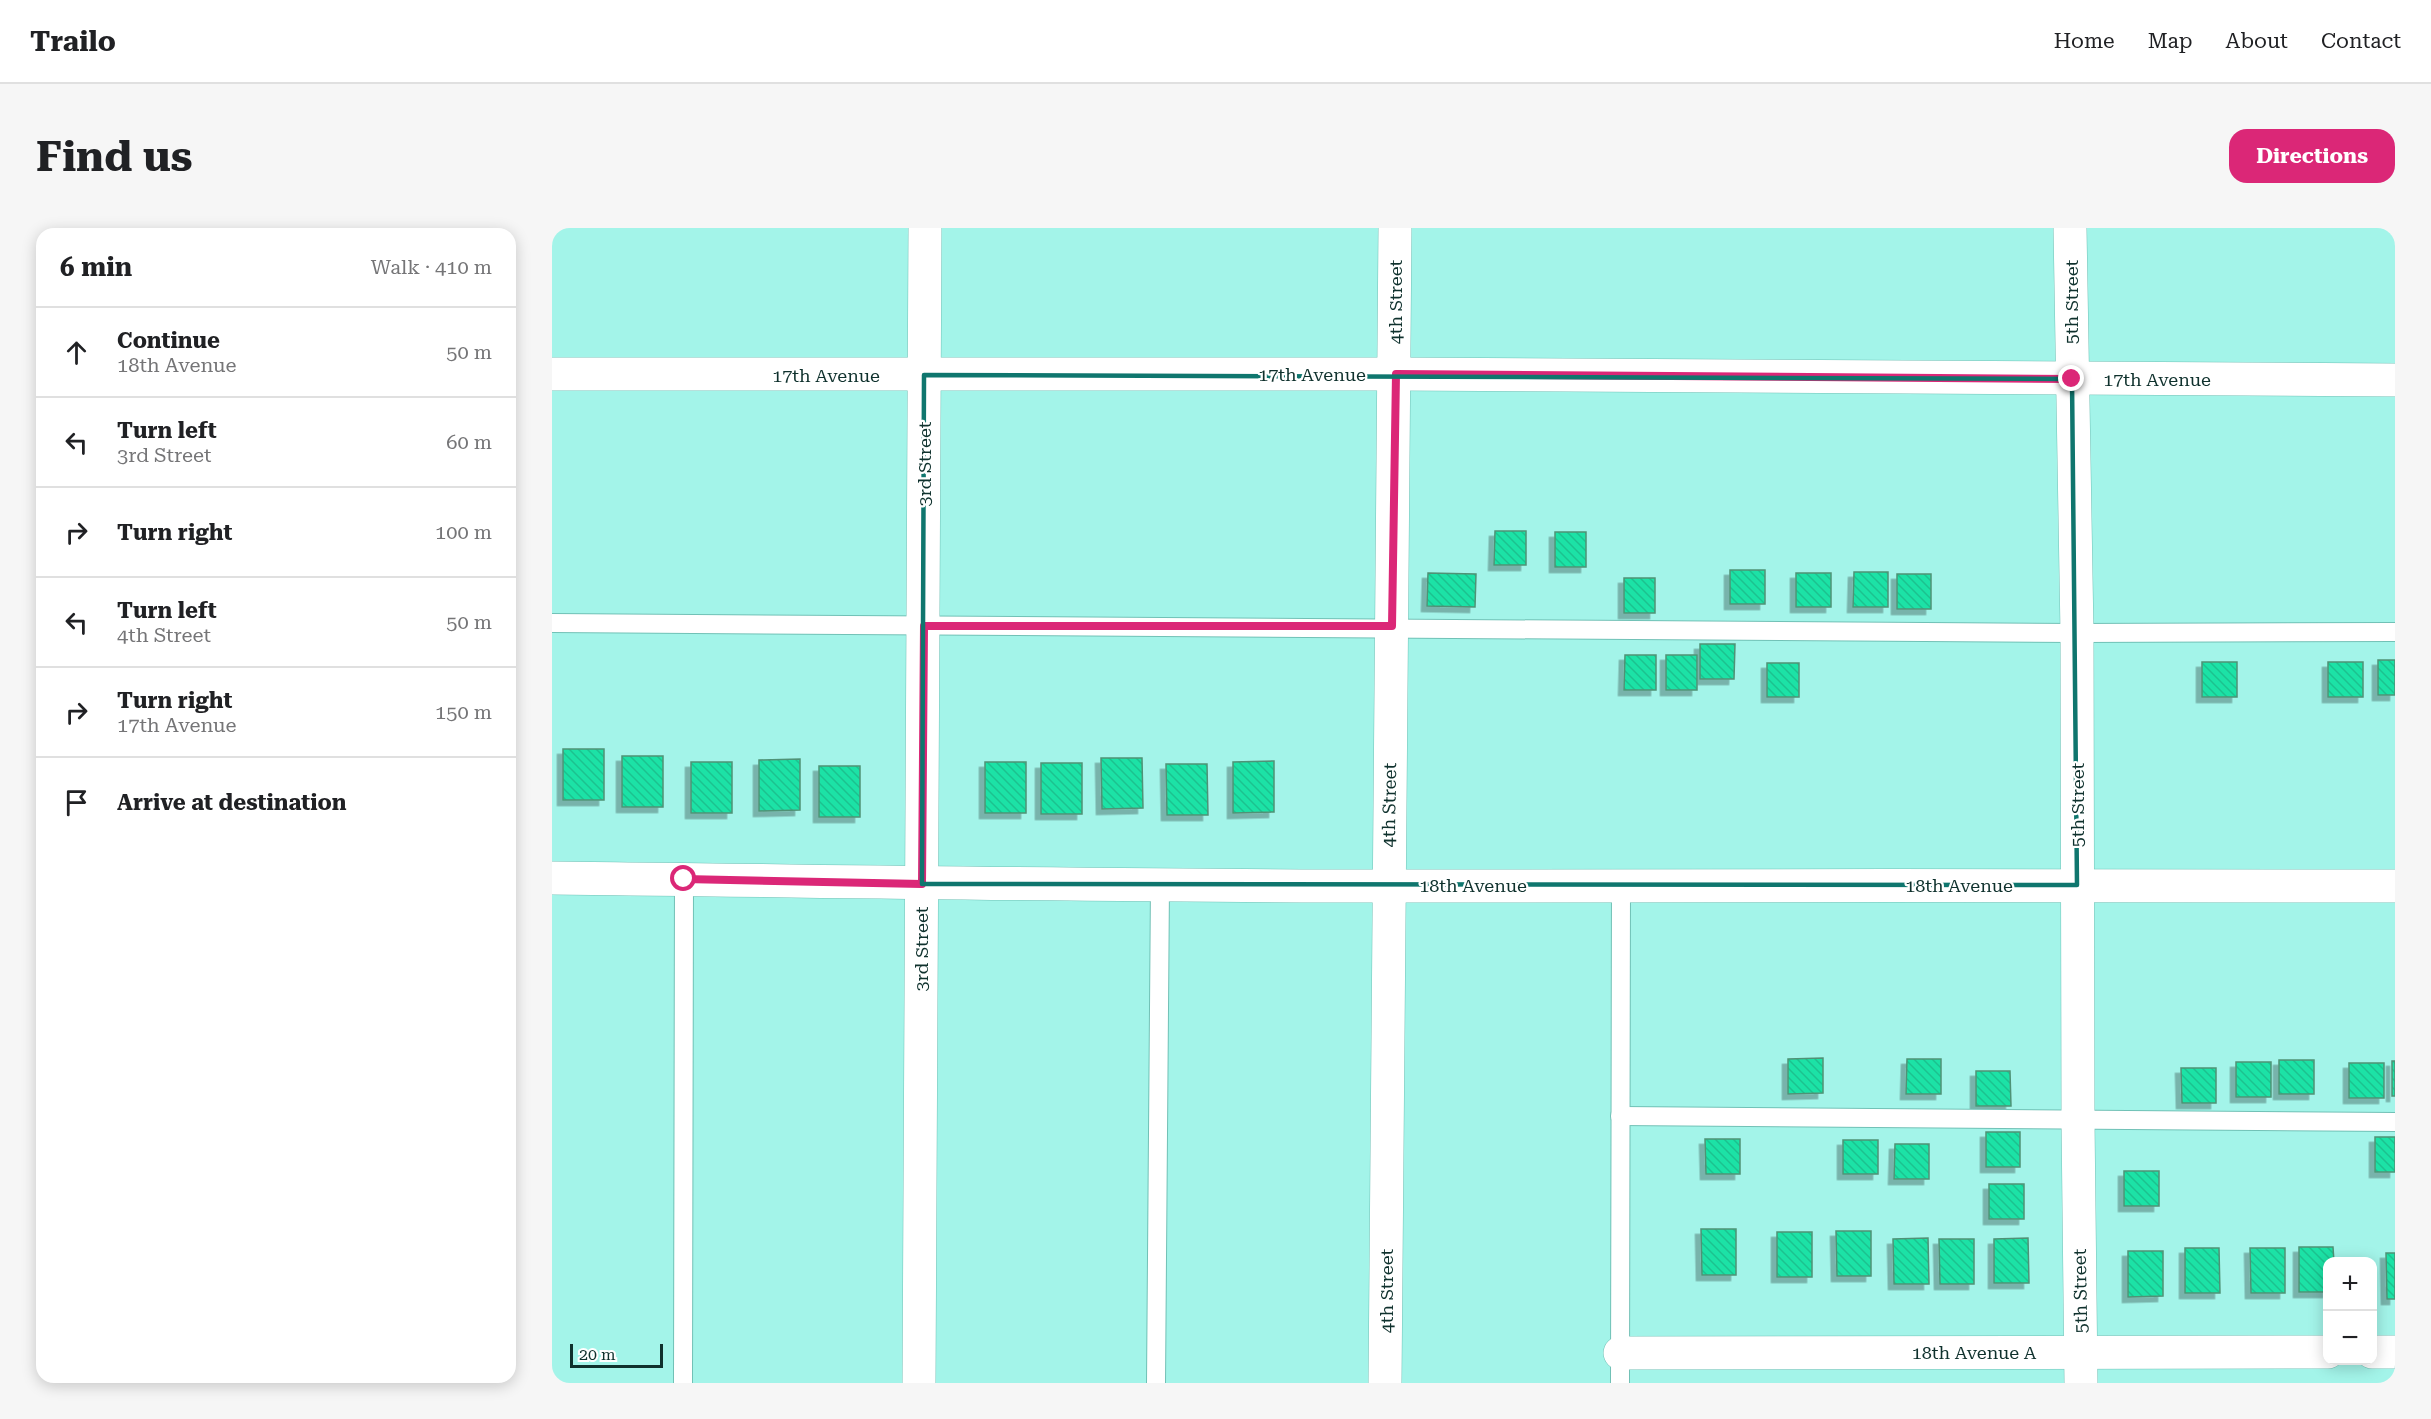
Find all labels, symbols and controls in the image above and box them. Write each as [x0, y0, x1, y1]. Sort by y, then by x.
text: Trailo [30, 25, 116, 58]
text: Home [2054, 29, 2115, 53]
text: Map [2148, 29, 2193, 53]
text: About [2226, 29, 2288, 53]
text: Contact [2321, 29, 2401, 53]
button: Directions [2229, 129, 2395, 183]
text: Find us [36, 132, 193, 181]
text: 6 min [60, 252, 132, 282]
text: Walk · 410 m [371, 255, 492, 279]
street label: 4th Street [1385, 259, 1406, 344]
street label: 5th Street [2061, 259, 2082, 344]
text: Continue [117, 328, 220, 353]
icon: ahead [60, 336, 93, 369]
text: 50 m [446, 340, 492, 364]
text: 18th Avenue [117, 353, 237, 377]
street label: 17th Avenue [1258, 364, 1366, 385]
street label: 17th Avenue [772, 365, 880, 386]
route end [2058, 365, 2084, 391]
street label: 17th Avenue [2103, 369, 2211, 390]
text: Turn left [117, 418, 217, 443]
street label: 3rd Street [914, 421, 935, 507]
icon: left [60, 426, 93, 459]
text: 60 m [446, 430, 492, 454]
text: 3rd Street [117, 443, 211, 467]
icon: right [60, 516, 93, 549]
text: Turn right [117, 520, 232, 545]
text: 100 m [435, 520, 492, 544]
text: Turn left [117, 598, 217, 623]
icon: left [60, 606, 93, 639]
text: 50 m [446, 610, 492, 634]
text: 4th Street [117, 623, 211, 647]
text: Turn right [117, 688, 232, 713]
icon: right [60, 696, 93, 729]
text: 150 m [435, 700, 492, 724]
text: 17th Avenue [117, 713, 237, 737]
street label: 4th Street [1378, 762, 1400, 847]
street label: 5th Street [2067, 762, 2088, 847]
icon: arrive [60, 786, 93, 819]
text: Arrive at destination [117, 790, 346, 815]
route start [670, 865, 696, 891]
street label: 18th Avenue [1419, 875, 1527, 896]
street label: 18th Avenue [1905, 875, 2013, 896]
street label: 3rd Street [911, 906, 932, 992]
street label: 4th Street [1376, 1248, 1397, 1333]
street label: 5th Street [2069, 1248, 2091, 1333]
map controls [2323, 1257, 2377, 1365]
button: + [2323, 1257, 2377, 1311]
button: − [2323, 1311, 2377, 1365]
scale bar [570, 1341, 663, 1368]
street label: 18th Avenue A [1912, 1342, 2037, 1363]
text: 20 m [579, 1345, 616, 1364]

